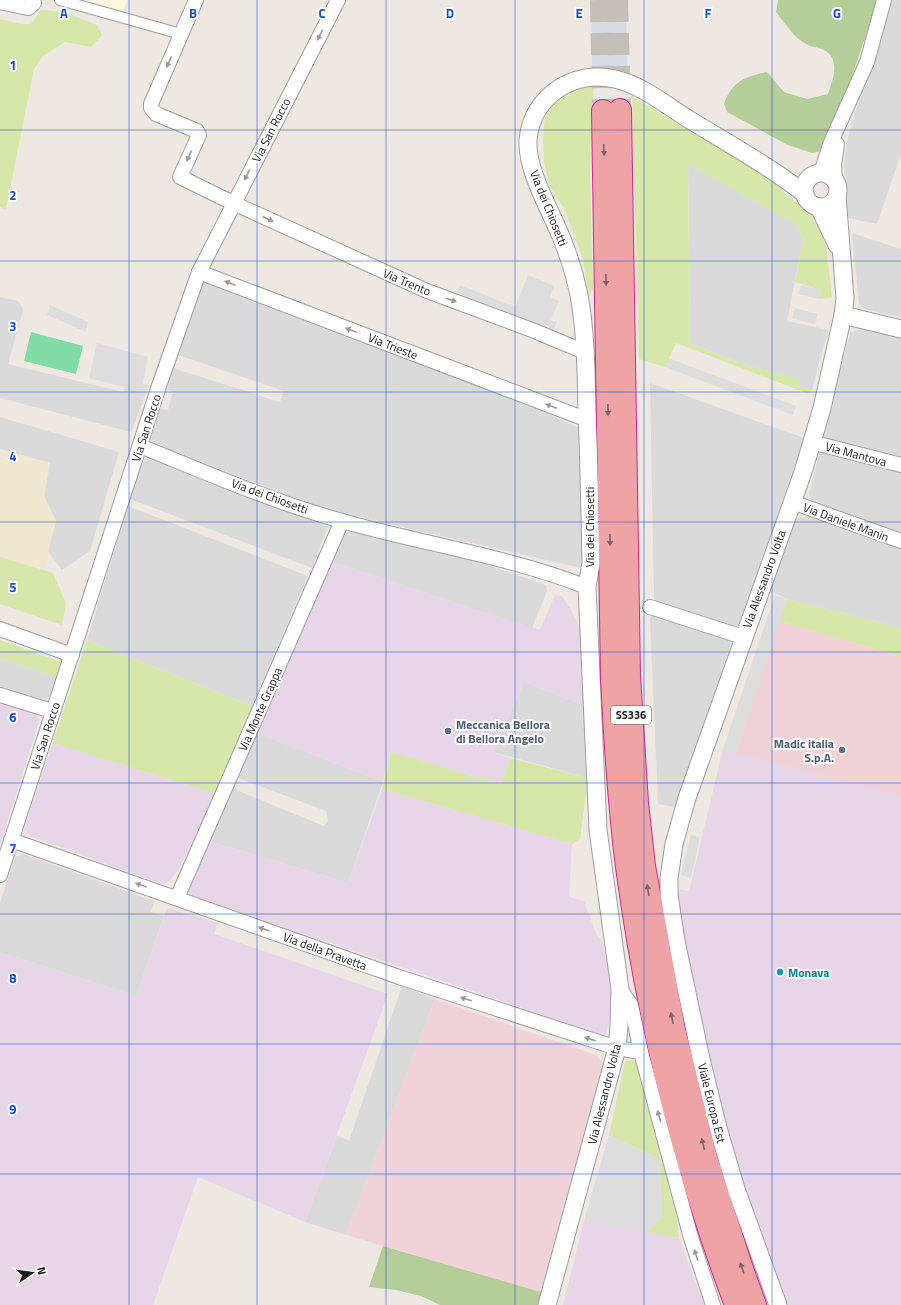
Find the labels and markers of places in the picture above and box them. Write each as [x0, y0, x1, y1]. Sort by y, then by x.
place label: Meccanica Bellora di Bellora Angelo [456, 715, 550, 748]
marker: Meccanica Bellora di Bellora Angelo [443, 726, 453, 736]
place label: Madic italia S.p.A. [774, 734, 834, 767]
marker: Madic italia S.p.A. [837, 745, 847, 755]
place label: Monava [788, 963, 829, 982]
marker: Monava [775, 967, 785, 977]

